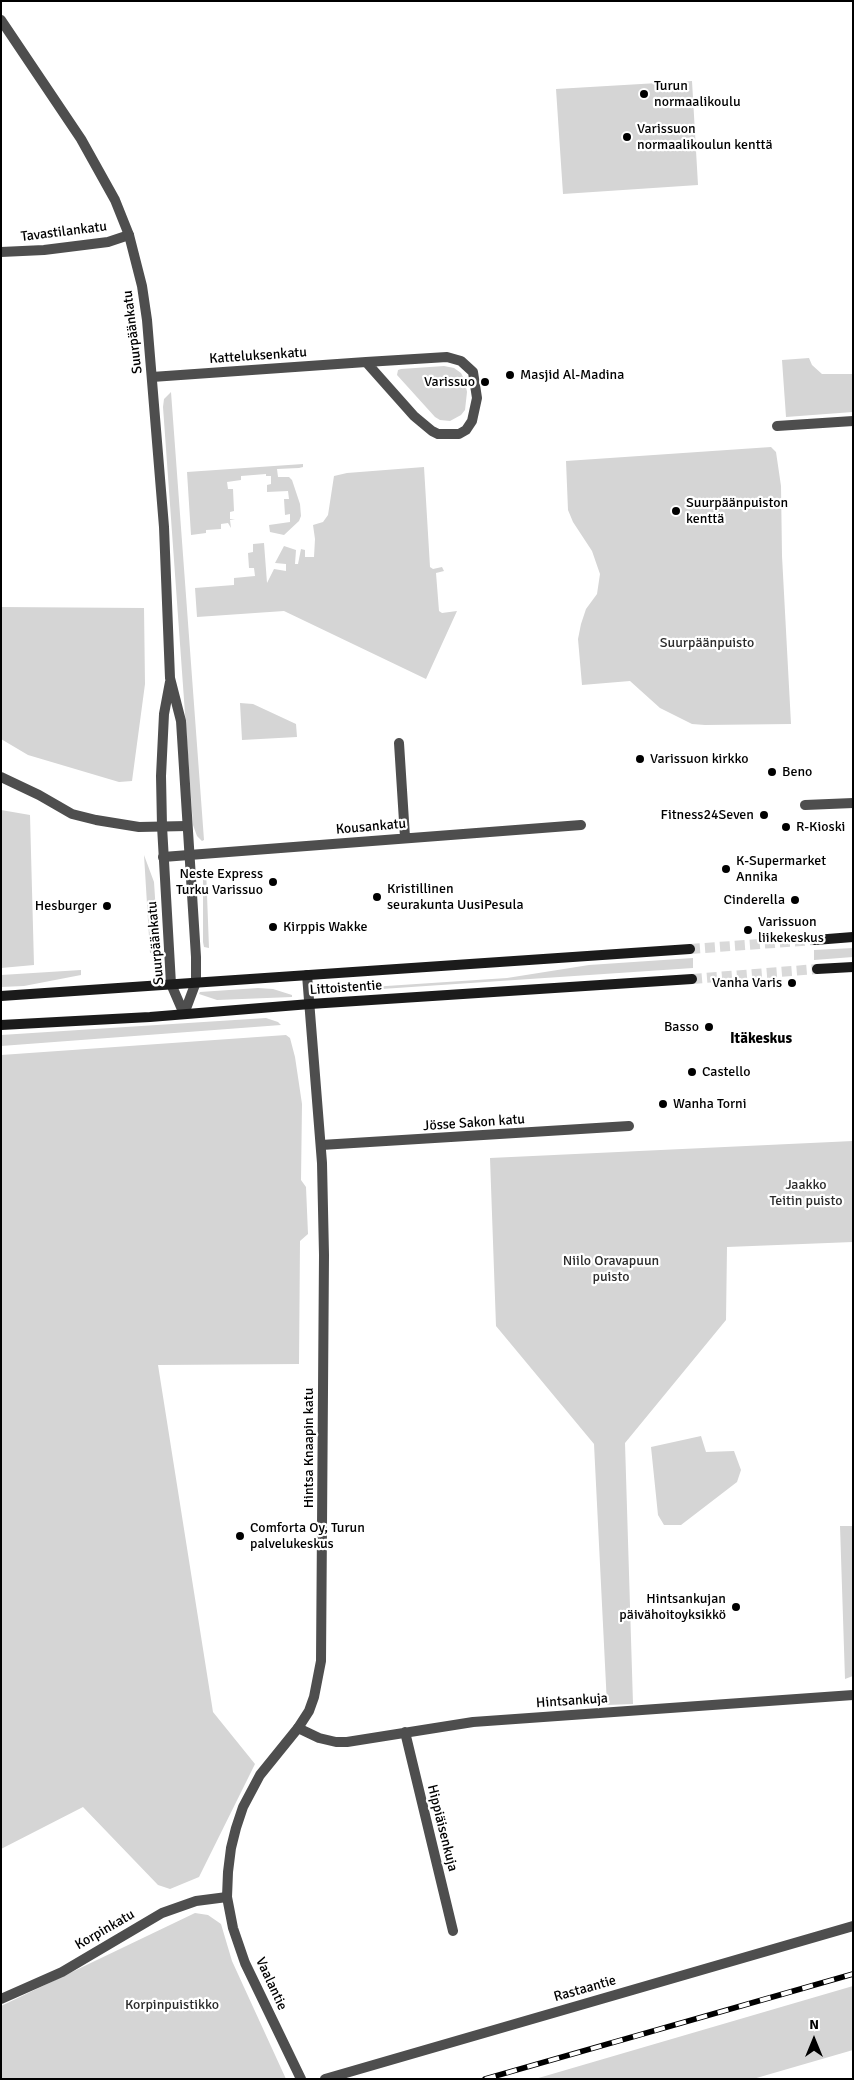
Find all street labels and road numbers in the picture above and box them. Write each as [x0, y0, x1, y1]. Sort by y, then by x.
street label: Tavastilankatu [20, 218, 108, 246]
street label: Suurpäänkatu [120, 289, 146, 375]
street label: Katteluksenkatu [209, 344, 307, 368]
street label: Kousankatu [335, 816, 407, 838]
street label: Suurpäänkatu [144, 900, 168, 986]
street label: Littoistentie [309, 977, 383, 999]
street label: Jösse Sakon katu [423, 1111, 525, 1135]
street label: Hintsa Knaapin katu [301, 1388, 317, 1508]
street label: Hintsankuja [535, 1690, 609, 1712]
street label: Hippiäisenkuja [423, 1783, 461, 1873]
street label: Korpinkatu [72, 1906, 138, 1954]
street label: Vaalantie [251, 1955, 291, 2013]
street label: Rastaantie [552, 1972, 618, 2006]

